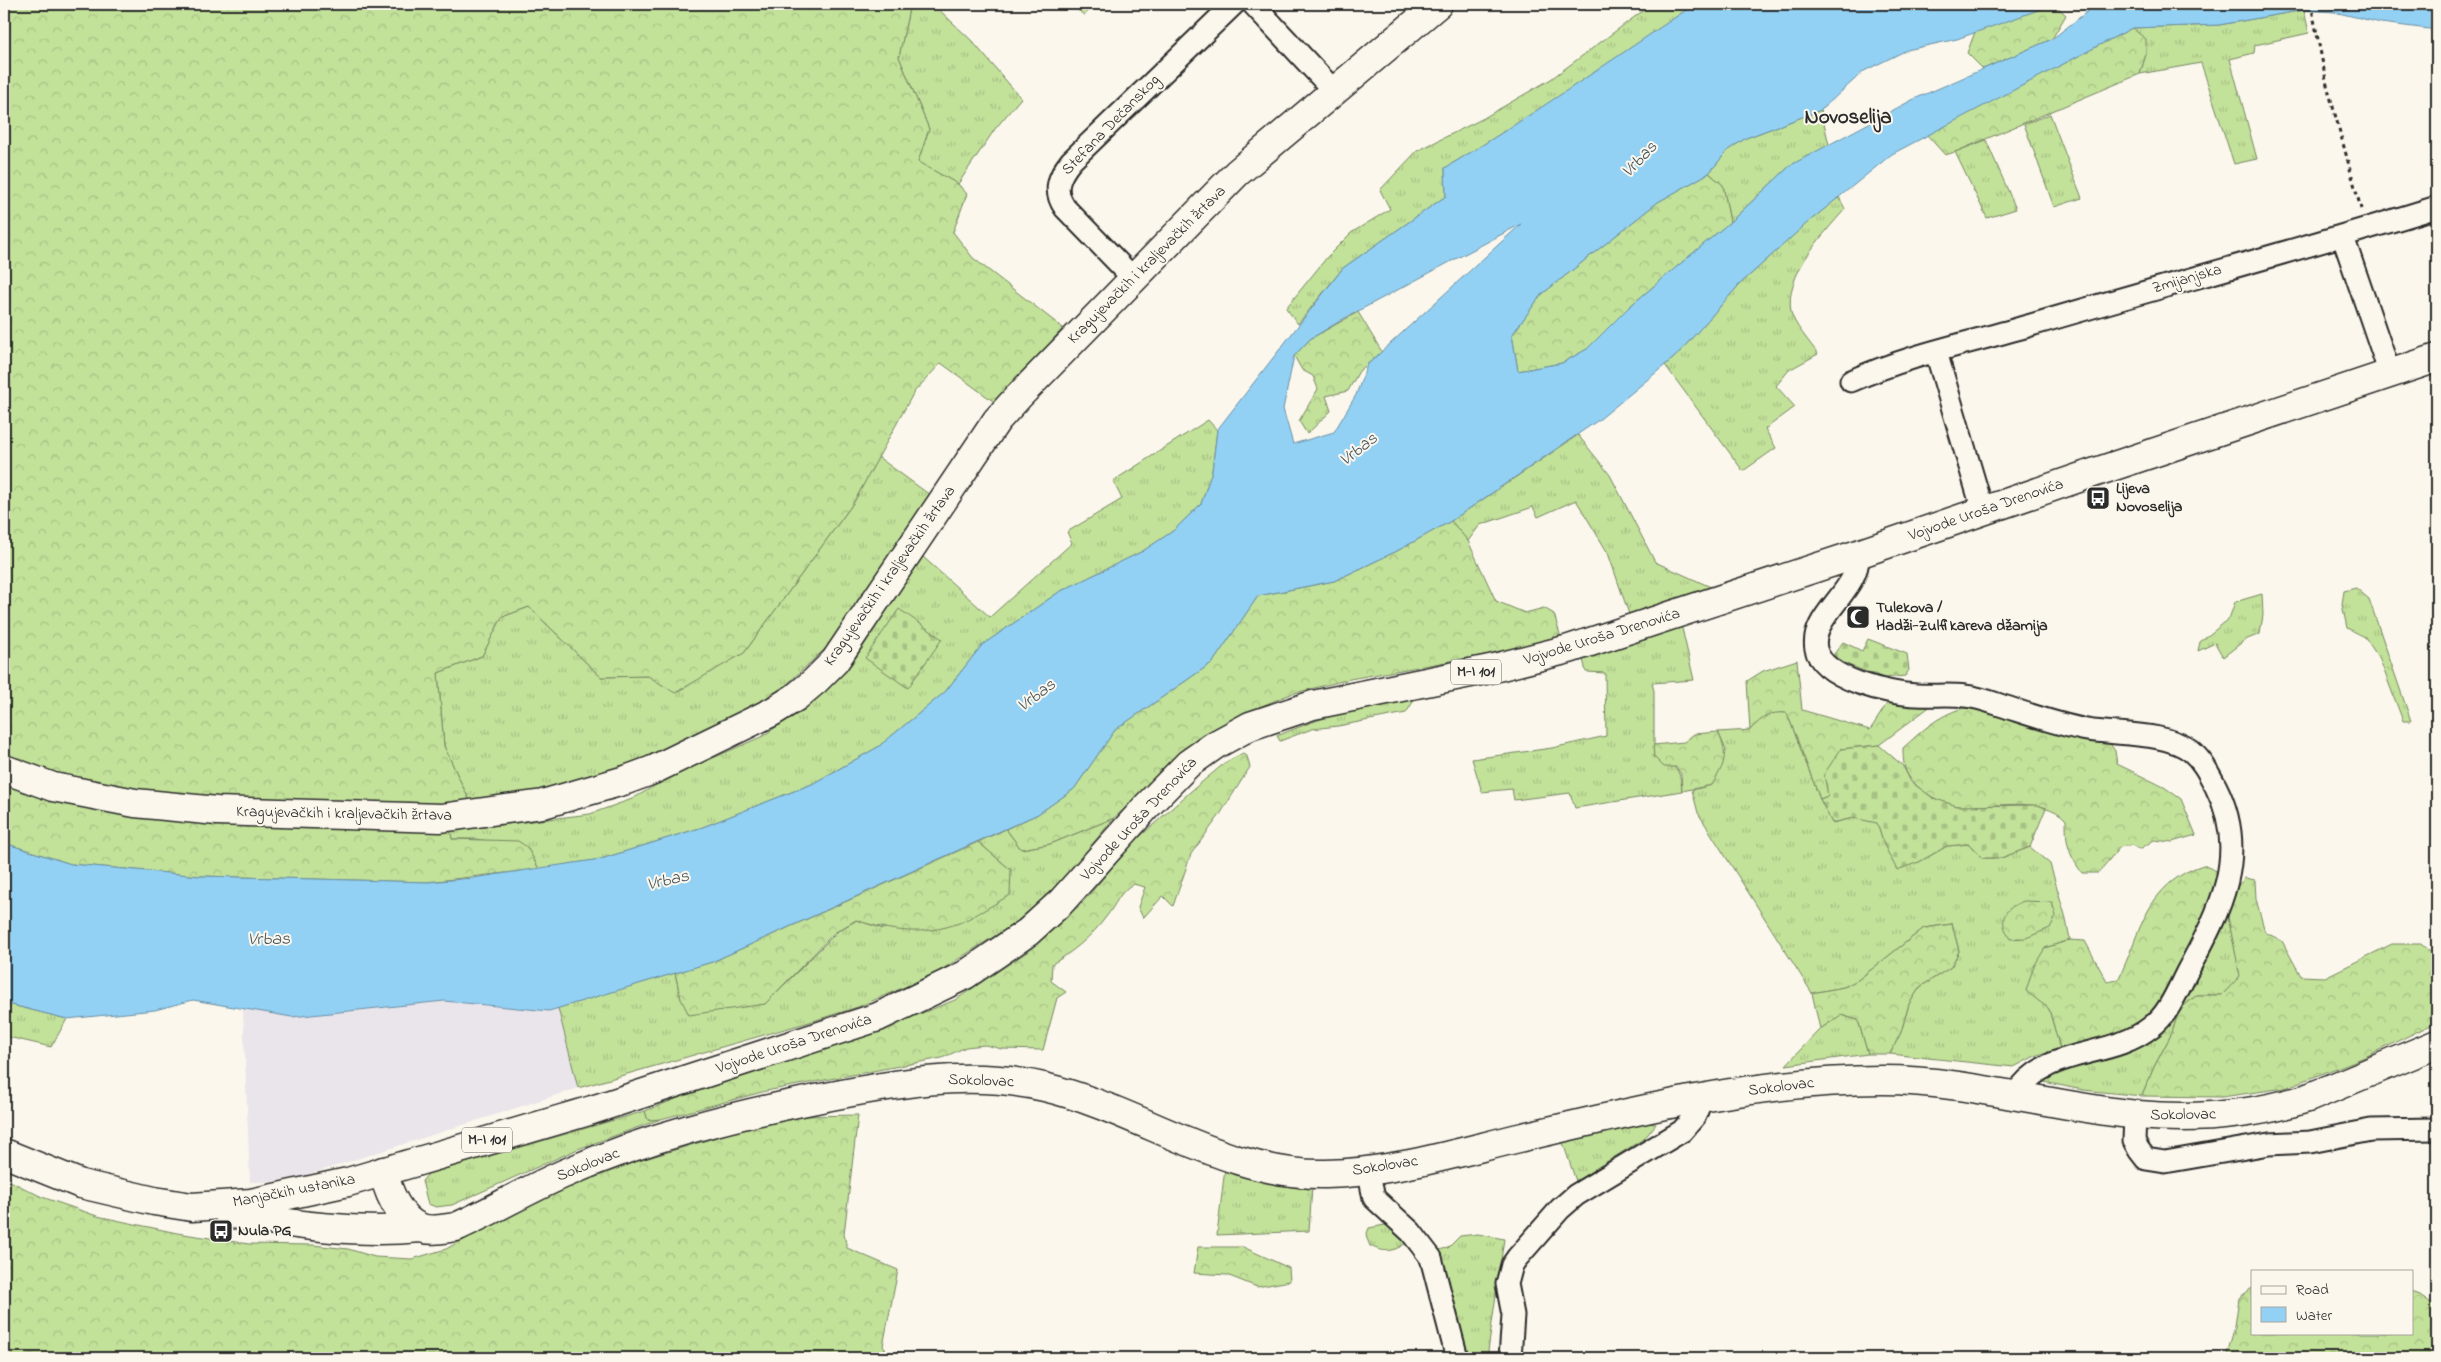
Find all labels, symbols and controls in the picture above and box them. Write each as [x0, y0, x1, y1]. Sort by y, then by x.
street label: Stefana Dečanskog [1056, 69, 1166, 181]
district label: Novoselija [1804, 103, 1892, 133]
water label: Vrbas [1616, 135, 1665, 184]
street label: Kragujevačkih i kraljevačkih žrtava [1062, 180, 1232, 350]
street label: Zmijanjska [2150, 258, 2224, 300]
water label: Vrbas [1334, 426, 1384, 473]
street label: Vojvode Uroša Drenovića [1904, 472, 2067, 548]
place label: Lijeva Novoselija [2116, 477, 2183, 519]
street label: Kragujevačkih i kraljevačkih žrtava [818, 481, 962, 671]
bus stop icon: Lijeva Novoselija [2085, 485, 2111, 511]
place label: Tulekova / Hadži-Zulfikareva džamija [1876, 596, 2048, 638]
street label: Vojvode Uroša Drenovića [1520, 602, 1683, 673]
mosque icon: Tulekova / Hadži-Zulfikareva džamija [1845, 604, 1871, 630]
road number: M-I 101 [1451, 660, 1501, 684]
water label: Vrbas [1012, 672, 1062, 719]
street label: Vojvode Uroša Drenovića [1074, 751, 1203, 887]
street label: Kragujevačkih i kraljevačkih žrtava [236, 800, 452, 828]
water label: Vrbas [644, 863, 692, 898]
water label: Vrbas [248, 927, 291, 953]
street label: Vojvode Uroša Drenovića [712, 1007, 875, 1081]
street label: Sokolovac [948, 1068, 1015, 1094]
street label: Sokolovac [1747, 1071, 1816, 1103]
street label: Sokolovac [2150, 1102, 2217, 1128]
road number: M-I 101 [462, 1128, 512, 1152]
street label: Sokolovac [553, 1141, 624, 1188]
street label: Sokolovac [1351, 1149, 1420, 1183]
street label: Manjačkih ustanika [231, 1167, 357, 1215]
bus stop icon: Nula PG [208, 1218, 234, 1244]
place label: Nula PG [238, 1219, 292, 1243]
legend [2251, 1270, 2414, 1334]
text: Road [2296, 1279, 2329, 1301]
text: Water [2296, 1305, 2332, 1327]

